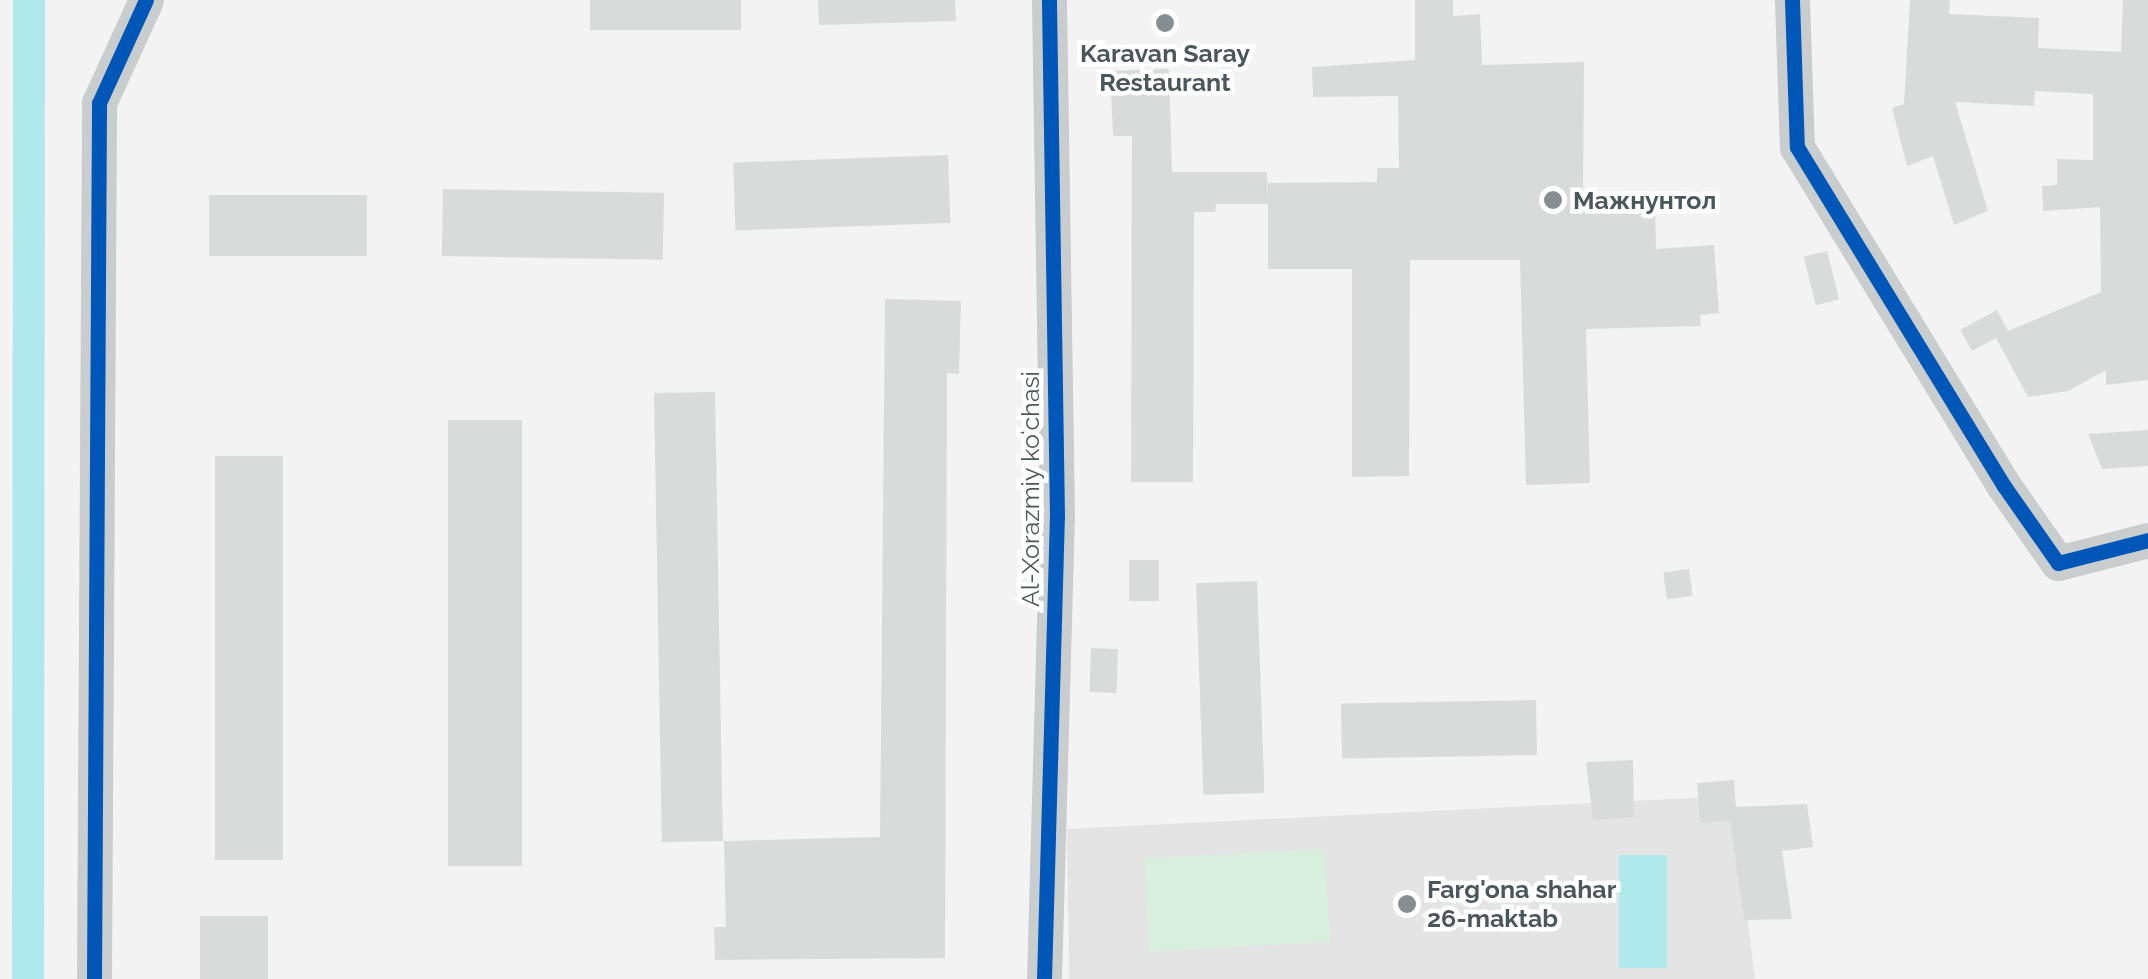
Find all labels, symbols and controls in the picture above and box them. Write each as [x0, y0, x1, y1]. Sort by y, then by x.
marker: Karavan Saray Restaurant [1154, 12, 1176, 34]
place label: Karavan Saray Restaurant [1080, 39, 1250, 98]
place label: Мажнунтол [1573, 185, 1716, 215]
marker: Мажнунтол [1542, 189, 1564, 211]
street label: Al-Xorazmiy koʻchasi [1015, 371, 1045, 607]
place label: Farg'ona shahar 26-maktab [1427, 875, 1616, 934]
marker: Farg'ona shahar 26-maktab [1396, 893, 1418, 915]

